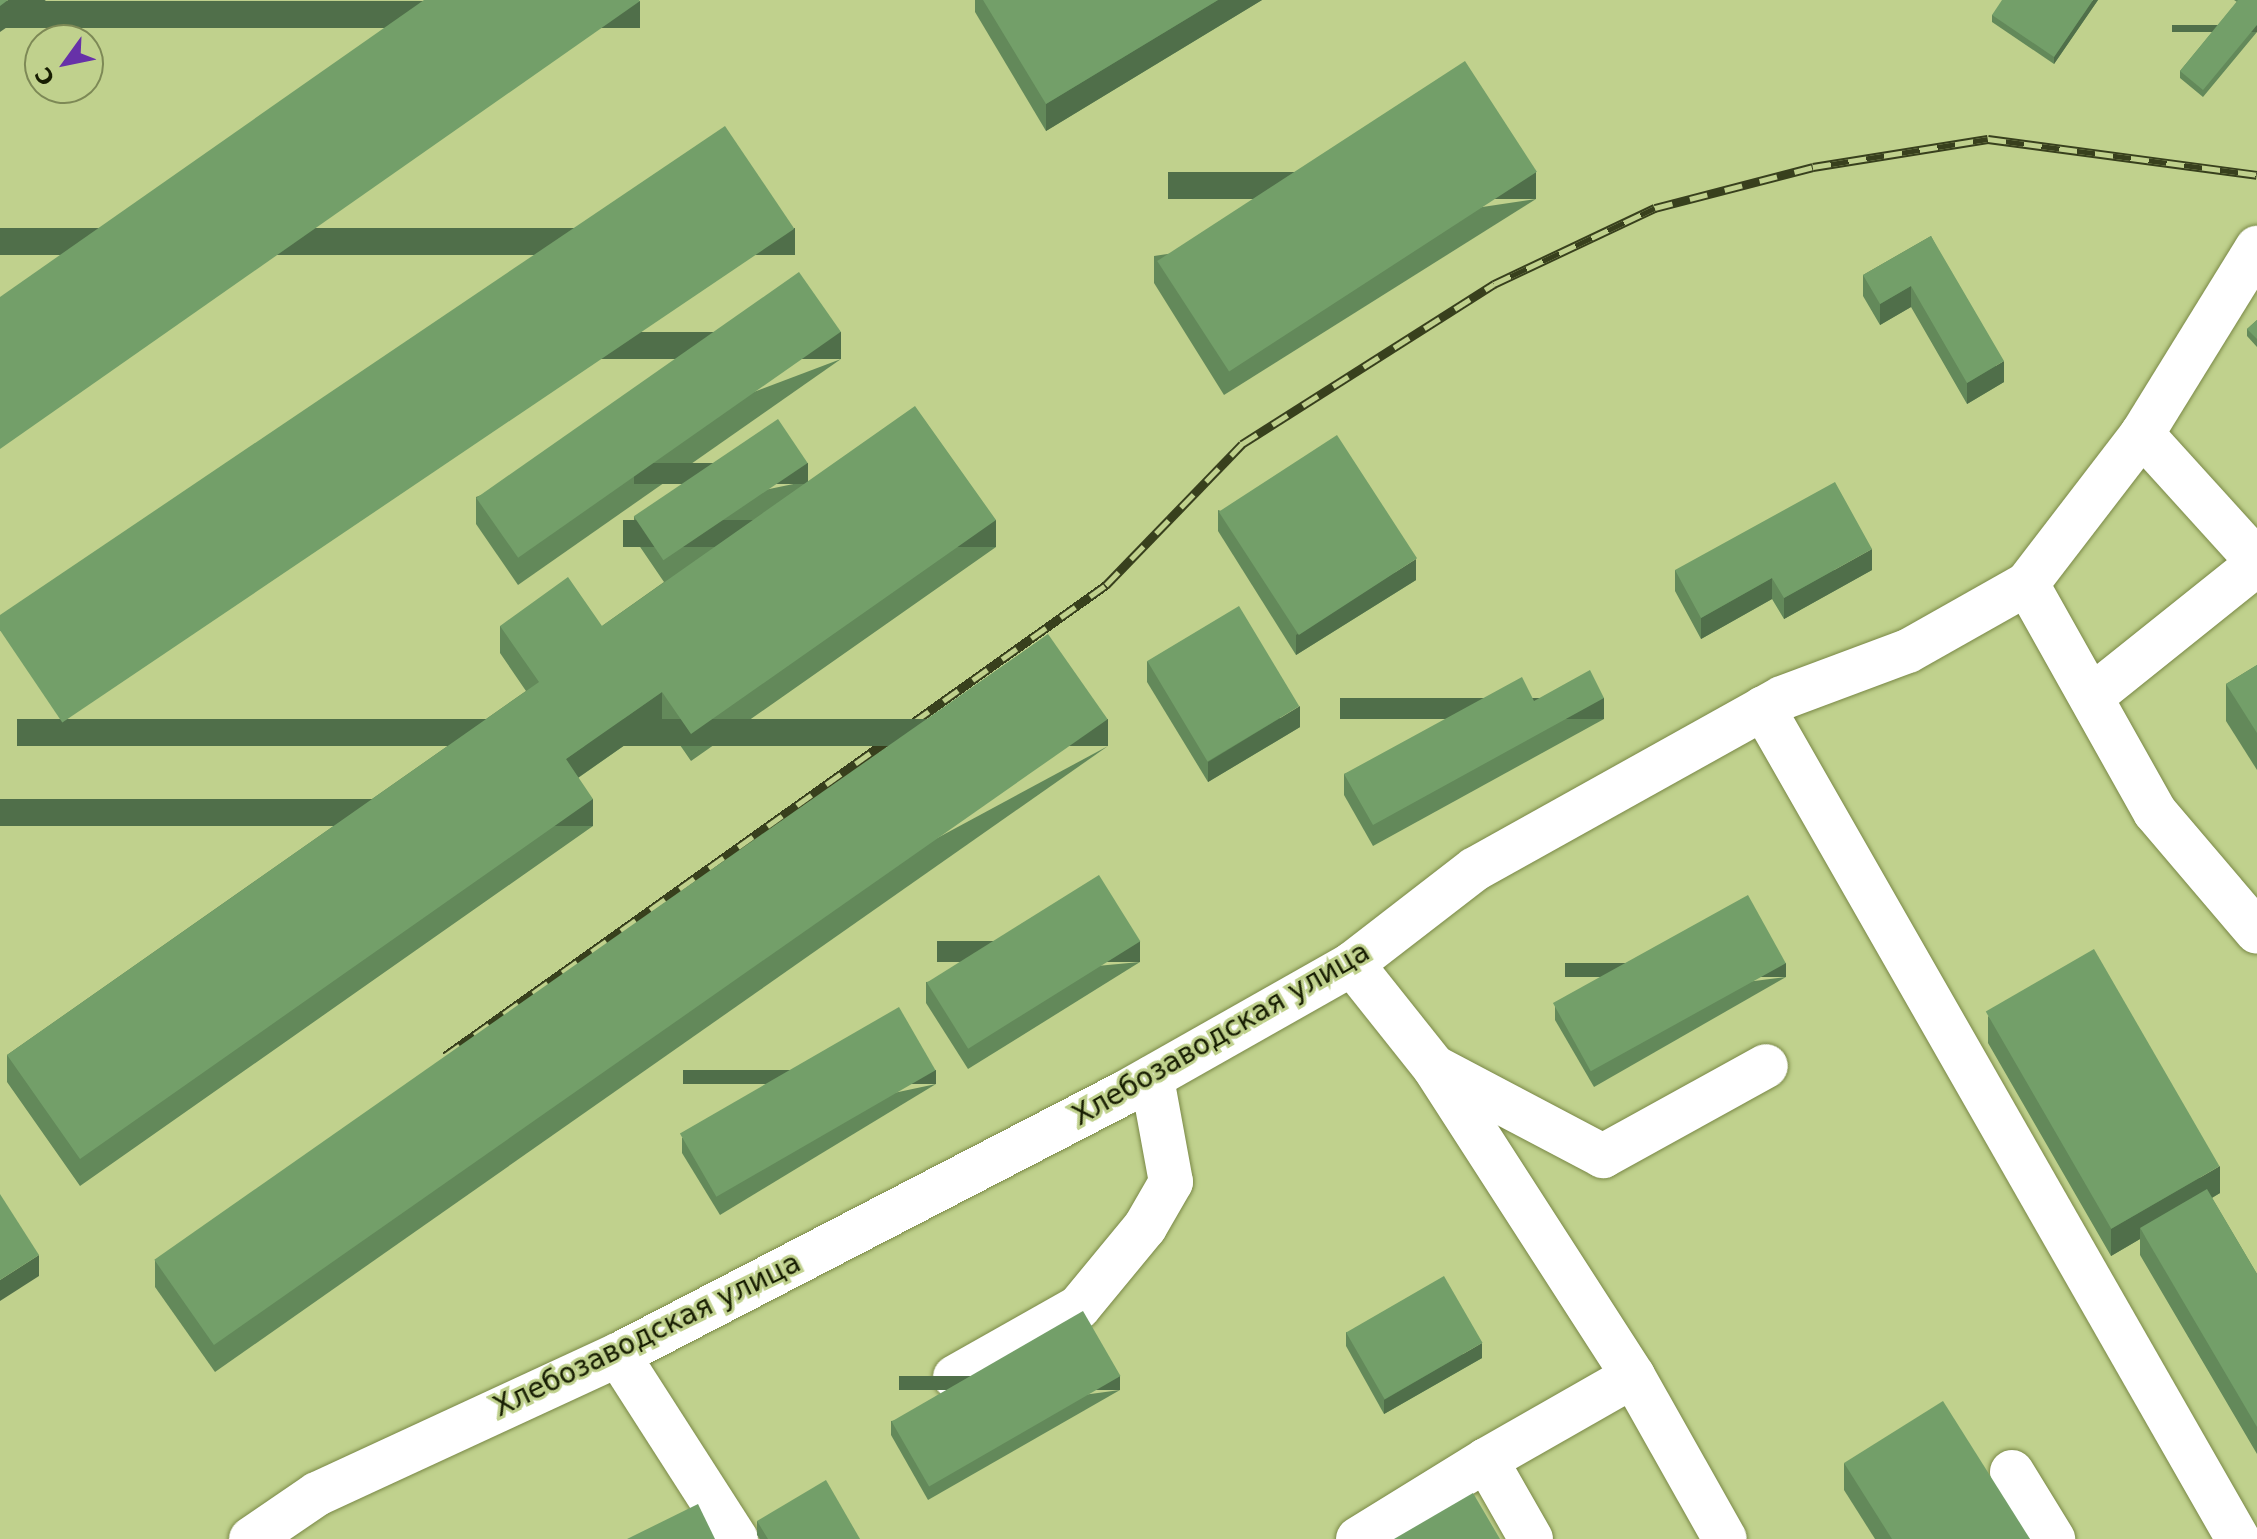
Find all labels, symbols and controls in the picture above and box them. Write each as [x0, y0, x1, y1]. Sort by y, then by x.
north arrow [24, 24, 104, 104]
text: С [30, 63, 60, 90]
street label: Хлебозаводская улица [1066, 935, 1376, 1133]
street label: Хлебозаводская улица [488, 1246, 806, 1424]

